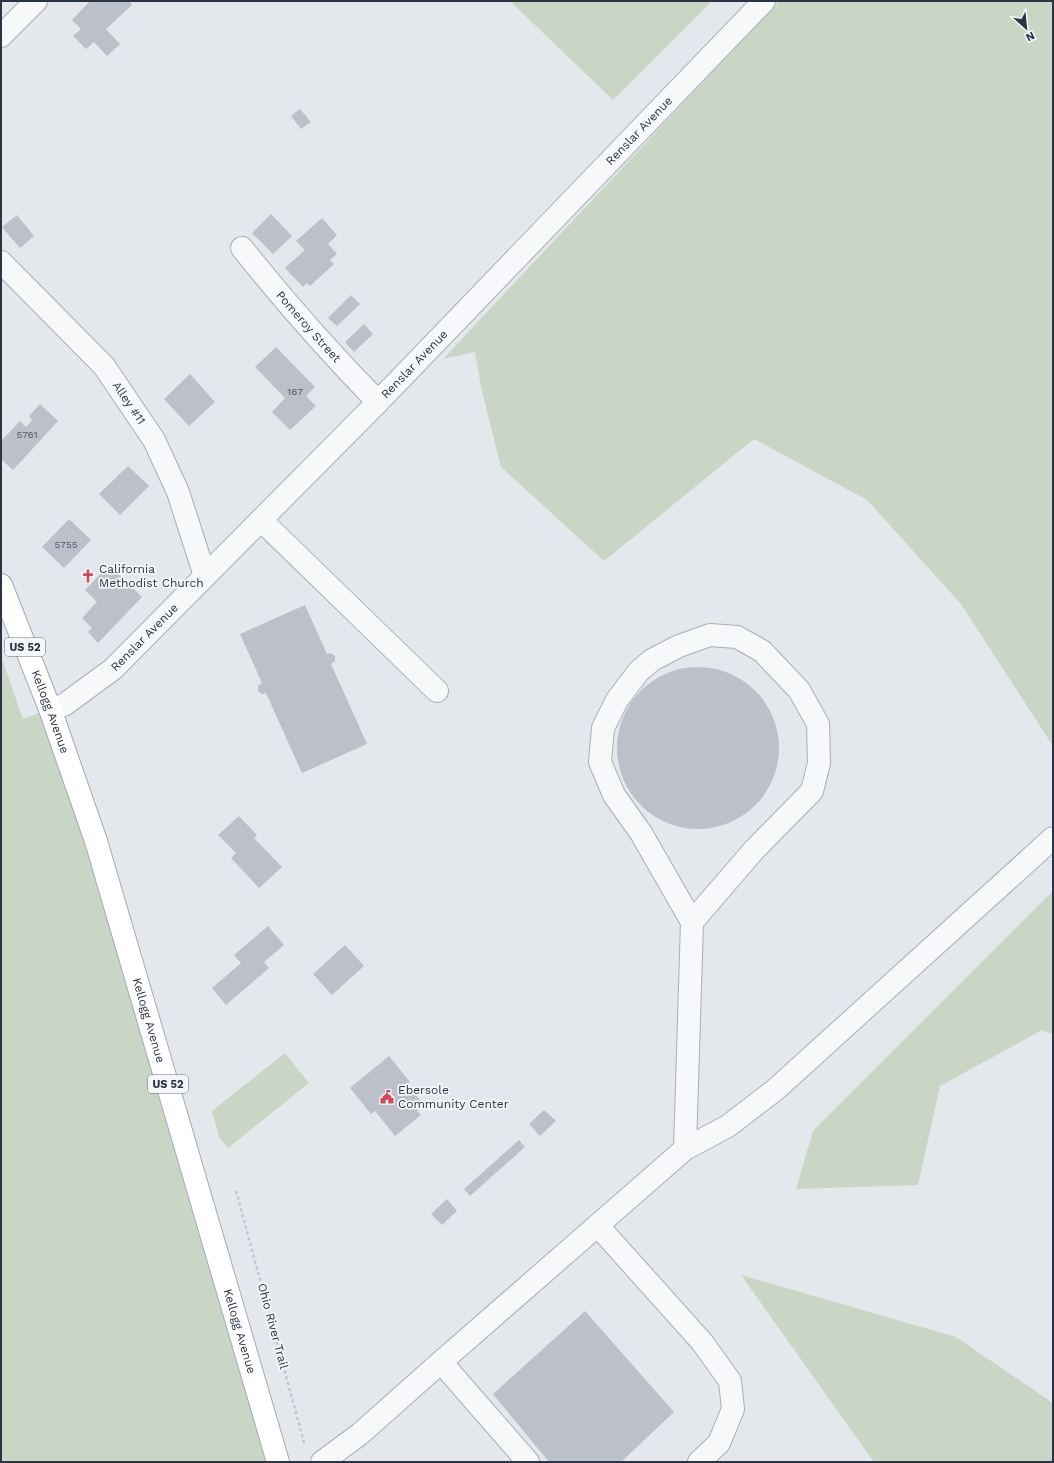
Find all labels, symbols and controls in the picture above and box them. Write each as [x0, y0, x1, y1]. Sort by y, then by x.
north arrow [1006, 8, 1046, 48]
text: N [1024, 29, 1037, 44]
street label: Renslar Avenue [603, 94, 675, 168]
street label: Pomeroy Street [273, 288, 344, 365]
street label: Renslar Avenue [378, 327, 451, 401]
street label: Alley #11 [109, 379, 148, 427]
house number: 167 [287, 386, 303, 397]
house number: 5761 [16, 429, 38, 440]
house number: 5755 [54, 539, 78, 550]
place label: California Methodist Church [99, 562, 204, 590]
church icon: California Methodist Church [80, 568, 96, 584]
street label: Renslar Avenue [108, 601, 181, 674]
road number: US 52 [5, 638, 45, 656]
street label: Kellogg Avenue [28, 668, 72, 755]
street label: Kellogg Avenue [129, 976, 168, 1064]
road number: US 52 [148, 1075, 188, 1093]
place label: Ebersole Community Center [398, 1083, 509, 1111]
public building icon: Ebersole Community Center [379, 1089, 395, 1105]
street label: Ohio River Trail [255, 1282, 291, 1371]
street label: Kellogg Avenue [221, 1287, 259, 1375]

